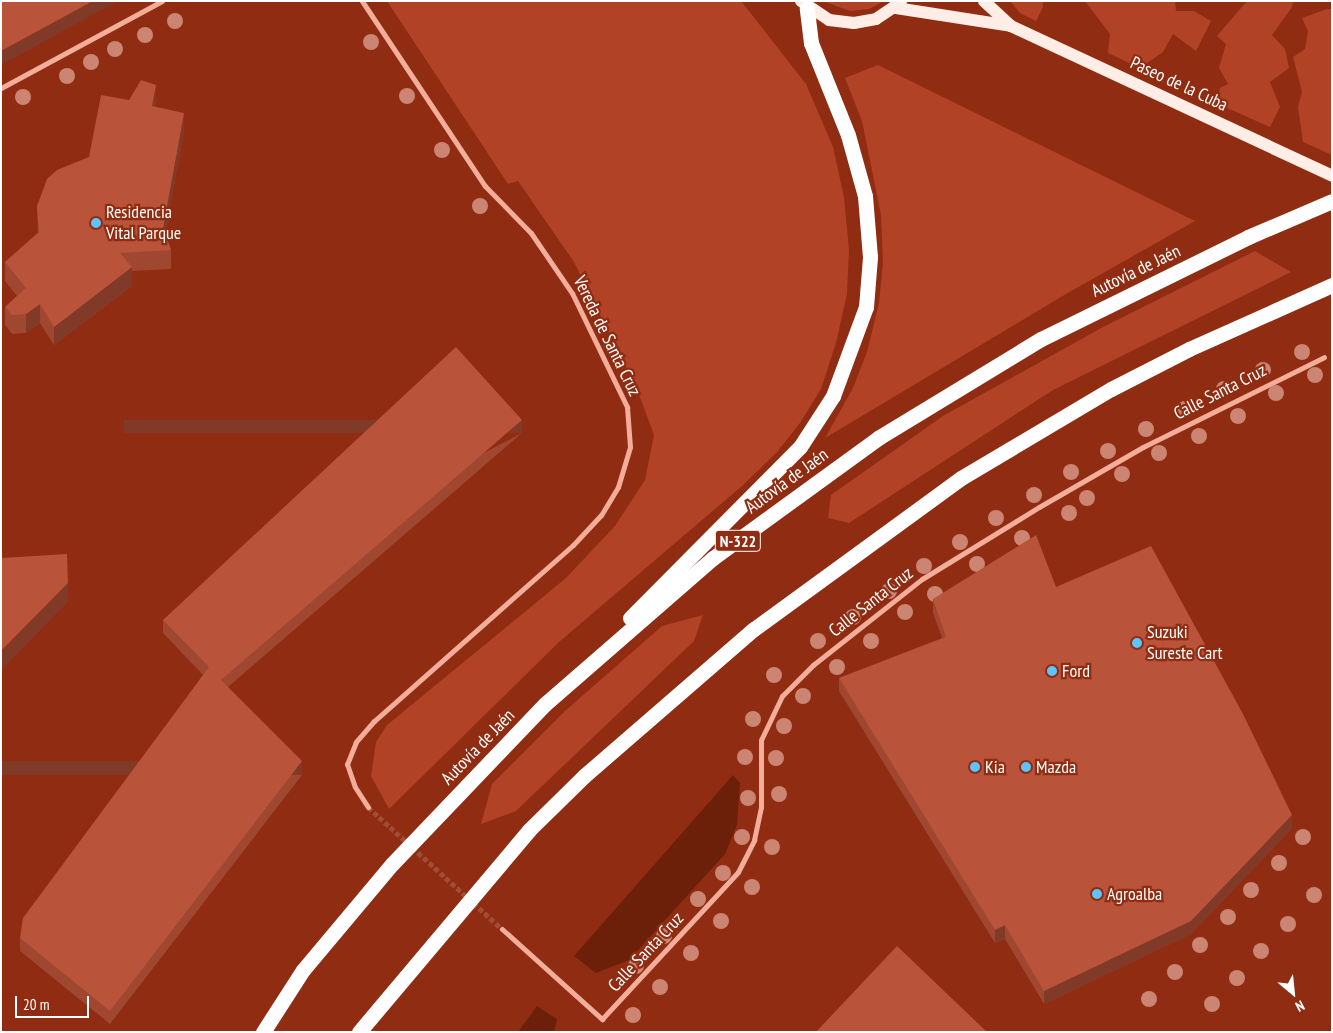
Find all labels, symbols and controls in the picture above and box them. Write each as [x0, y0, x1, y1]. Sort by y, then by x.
street label: Paseo de la Cuba [1127, 52, 1231, 116]
place label: Residencia Vital Parque [106, 202, 181, 244]
marker: Residencia Vital Parque [90, 217, 102, 229]
street label: Autovía de Jaén [1088, 240, 1184, 302]
street label: Vereda de Santa Cruz [569, 272, 645, 400]
street label: Calle Santa Cruz [1170, 359, 1270, 425]
street label: Autovía de Jaén [742, 444, 832, 518]
road number: N-322 [714, 528, 762, 554]
street label: Calle Santa Cruz [825, 562, 917, 642]
place label: Suzuki Sureste Cart [1147, 622, 1223, 664]
marker: Suzuki Sureste Cart [1131, 637, 1143, 649]
place label: Ford [1062, 660, 1090, 682]
marker: Ford [1046, 665, 1058, 677]
street label: Autovía de Jaén [437, 705, 519, 789]
place label: Kia [985, 756, 1005, 778]
place label: Mazda [1036, 756, 1076, 778]
marker: Kia [969, 761, 981, 773]
marker: Mazda [1020, 761, 1032, 773]
place label: Agroalba [1107, 883, 1162, 905]
marker: Agroalba [1091, 888, 1103, 900]
street label: Calle Santa Cruz [604, 908, 688, 996]
north arrow [1268, 968, 1318, 1018]
scale bar [18, 986, 91, 1018]
text: 20 m [23, 995, 49, 1014]
text: N [1292, 997, 1308, 1016]

